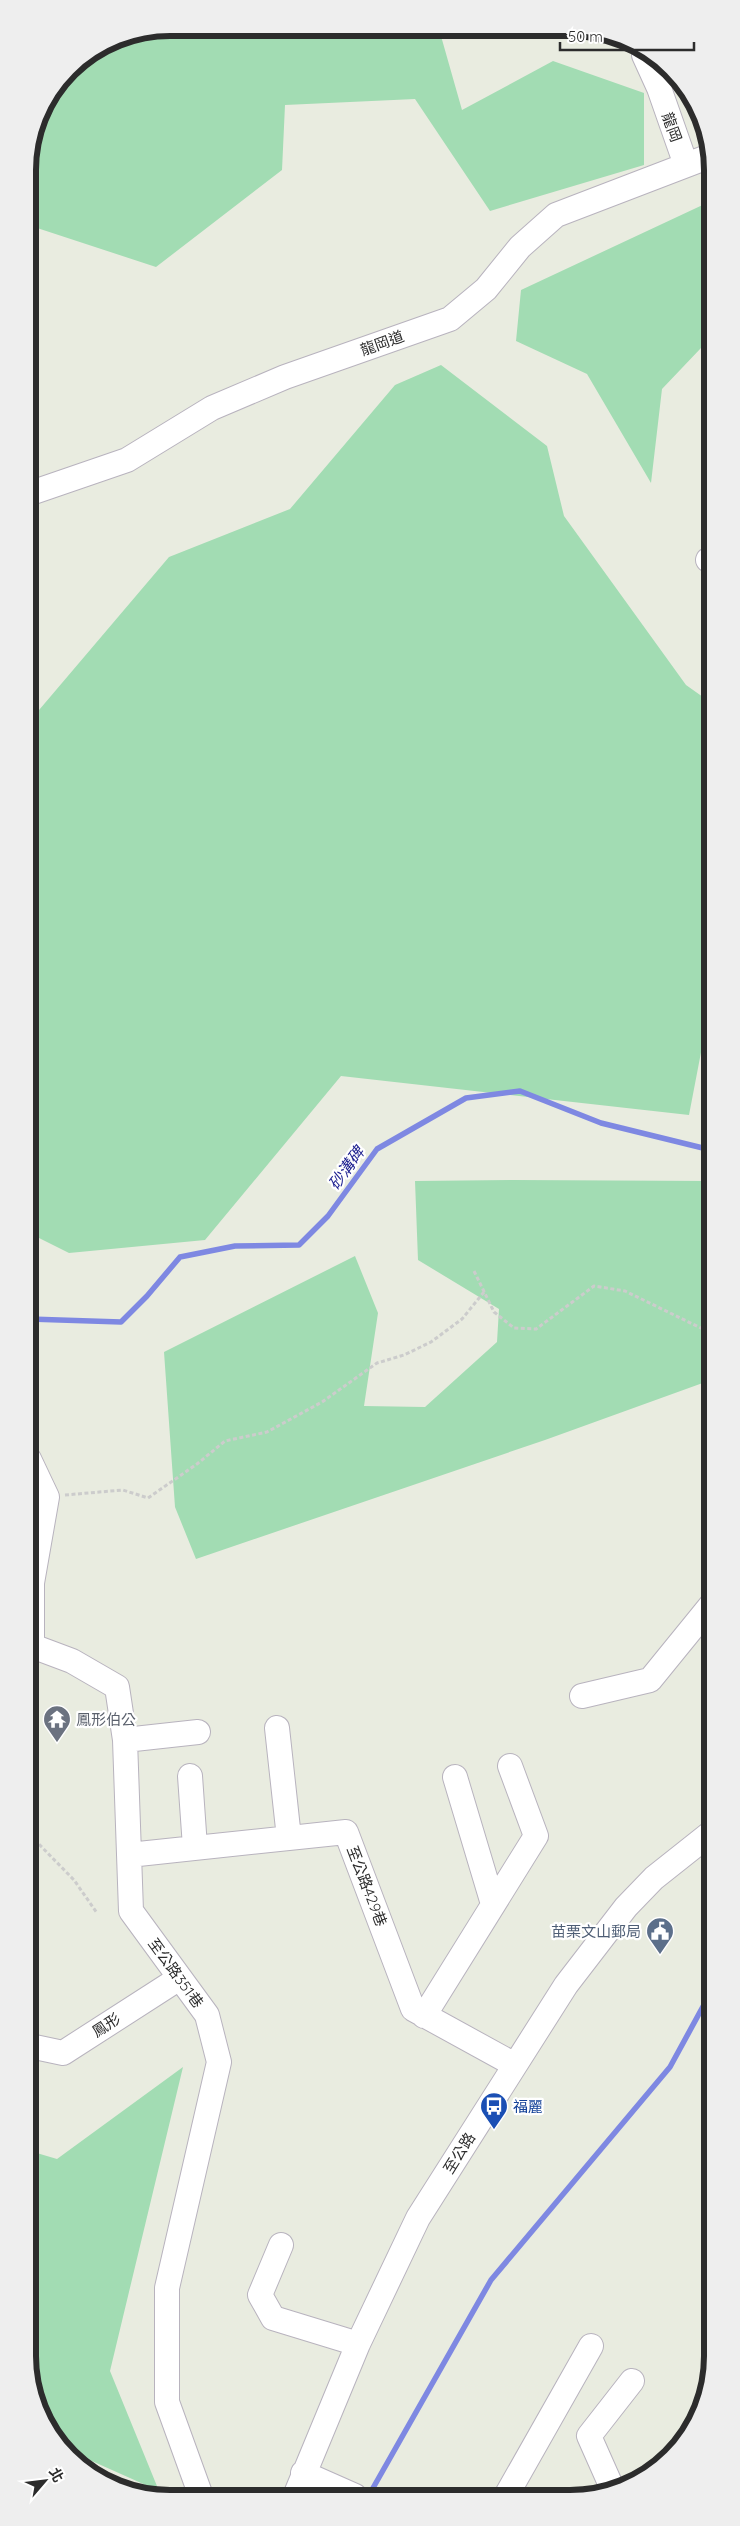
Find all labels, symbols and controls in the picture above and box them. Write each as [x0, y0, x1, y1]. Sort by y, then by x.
scale bar [560, 20, 694, 52]
text: 50 m [568, 27, 603, 46]
street label: 龍岡 [658, 110, 686, 144]
street label: 龍岡道 [358, 326, 406, 360]
water label: 砂溝碑 [324, 1141, 369, 1193]
temple icon: 鳳形伯公 [42, 1704, 72, 1743]
place label: 鳳形伯公 [76, 1710, 136, 1729]
street label: 至公路429巷 [343, 1843, 391, 1929]
public building icon: 苗栗文山郵局 [645, 1916, 675, 1955]
place label: 苗栗文山郵局 [551, 1922, 641, 1941]
street label: 至公路351巷 [144, 1934, 208, 2012]
street label: 鳳形 [88, 2009, 124, 2041]
bus stop icon: 福麗 [479, 2091, 509, 2130]
place label: 福麗 [513, 2097, 543, 2116]
street label: 至公路 [439, 2129, 479, 2177]
north arrow [20, 2456, 70, 2506]
text: 北 [45, 2464, 68, 2485]

